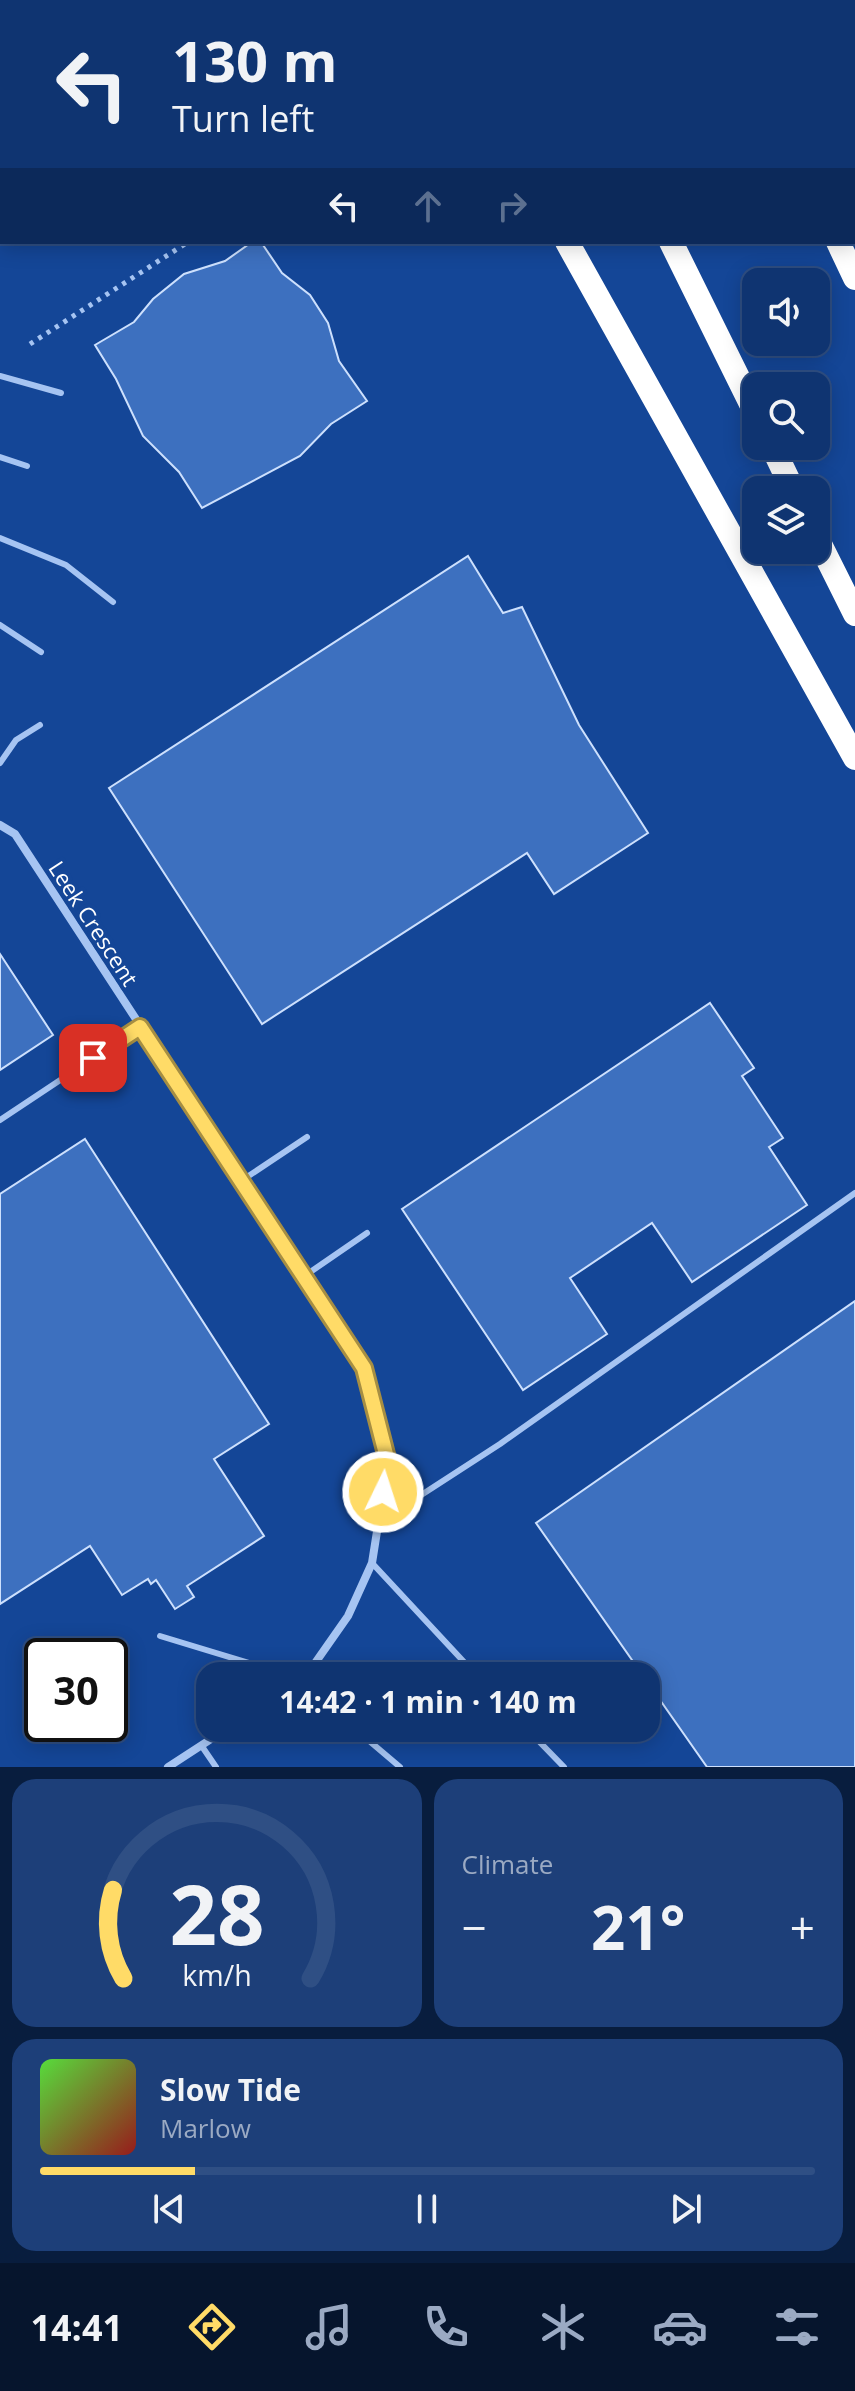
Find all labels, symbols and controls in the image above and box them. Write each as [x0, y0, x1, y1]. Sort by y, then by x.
text: 130 m [172, 22, 338, 98]
icon: left [40, 32, 144, 136]
text: Turn left [172, 94, 314, 143]
icon: left [322, 184, 366, 228]
icon: ahead [406, 184, 450, 228]
icon: right [490, 184, 534, 228]
map controls [742, 268, 830, 564]
button: sound [742, 268, 830, 356]
button: search [742, 372, 830, 460]
button: layers [742, 476, 830, 564]
street label: Leek Crescent [42, 855, 146, 991]
pin [59, 1024, 127, 1092]
icon: arrive [71, 1036, 115, 1080]
position arrow [341, 1450, 425, 1534]
speed limit sign: 30 [24, 1638, 128, 1742]
text: 14:42 · 1 min · 140 m [279, 1681, 577, 1722]
text: Climate [462, 1846, 553, 1882]
text: 28 [169, 1856, 264, 1969]
text: 21° [591, 1886, 685, 1968]
text: − [462, 1897, 487, 1957]
text: + [790, 1897, 815, 1957]
text: km/h [182, 1955, 251, 1994]
text: Slow Tide [160, 2069, 301, 2110]
text: Marlow [160, 2110, 251, 2146]
icon: previous [147, 2187, 191, 2231]
icon: pause [405, 2187, 449, 2231]
icon: next [664, 2187, 708, 2231]
icon: directions [184, 2299, 240, 2355]
icon: music [301, 2299, 357, 2355]
icon: phone [418, 2299, 474, 2355]
icon: climate [535, 2299, 591, 2355]
icon: car [652, 2299, 708, 2355]
icon: filters [769, 2299, 825, 2355]
text: 14:41 [30, 2303, 123, 2352]

